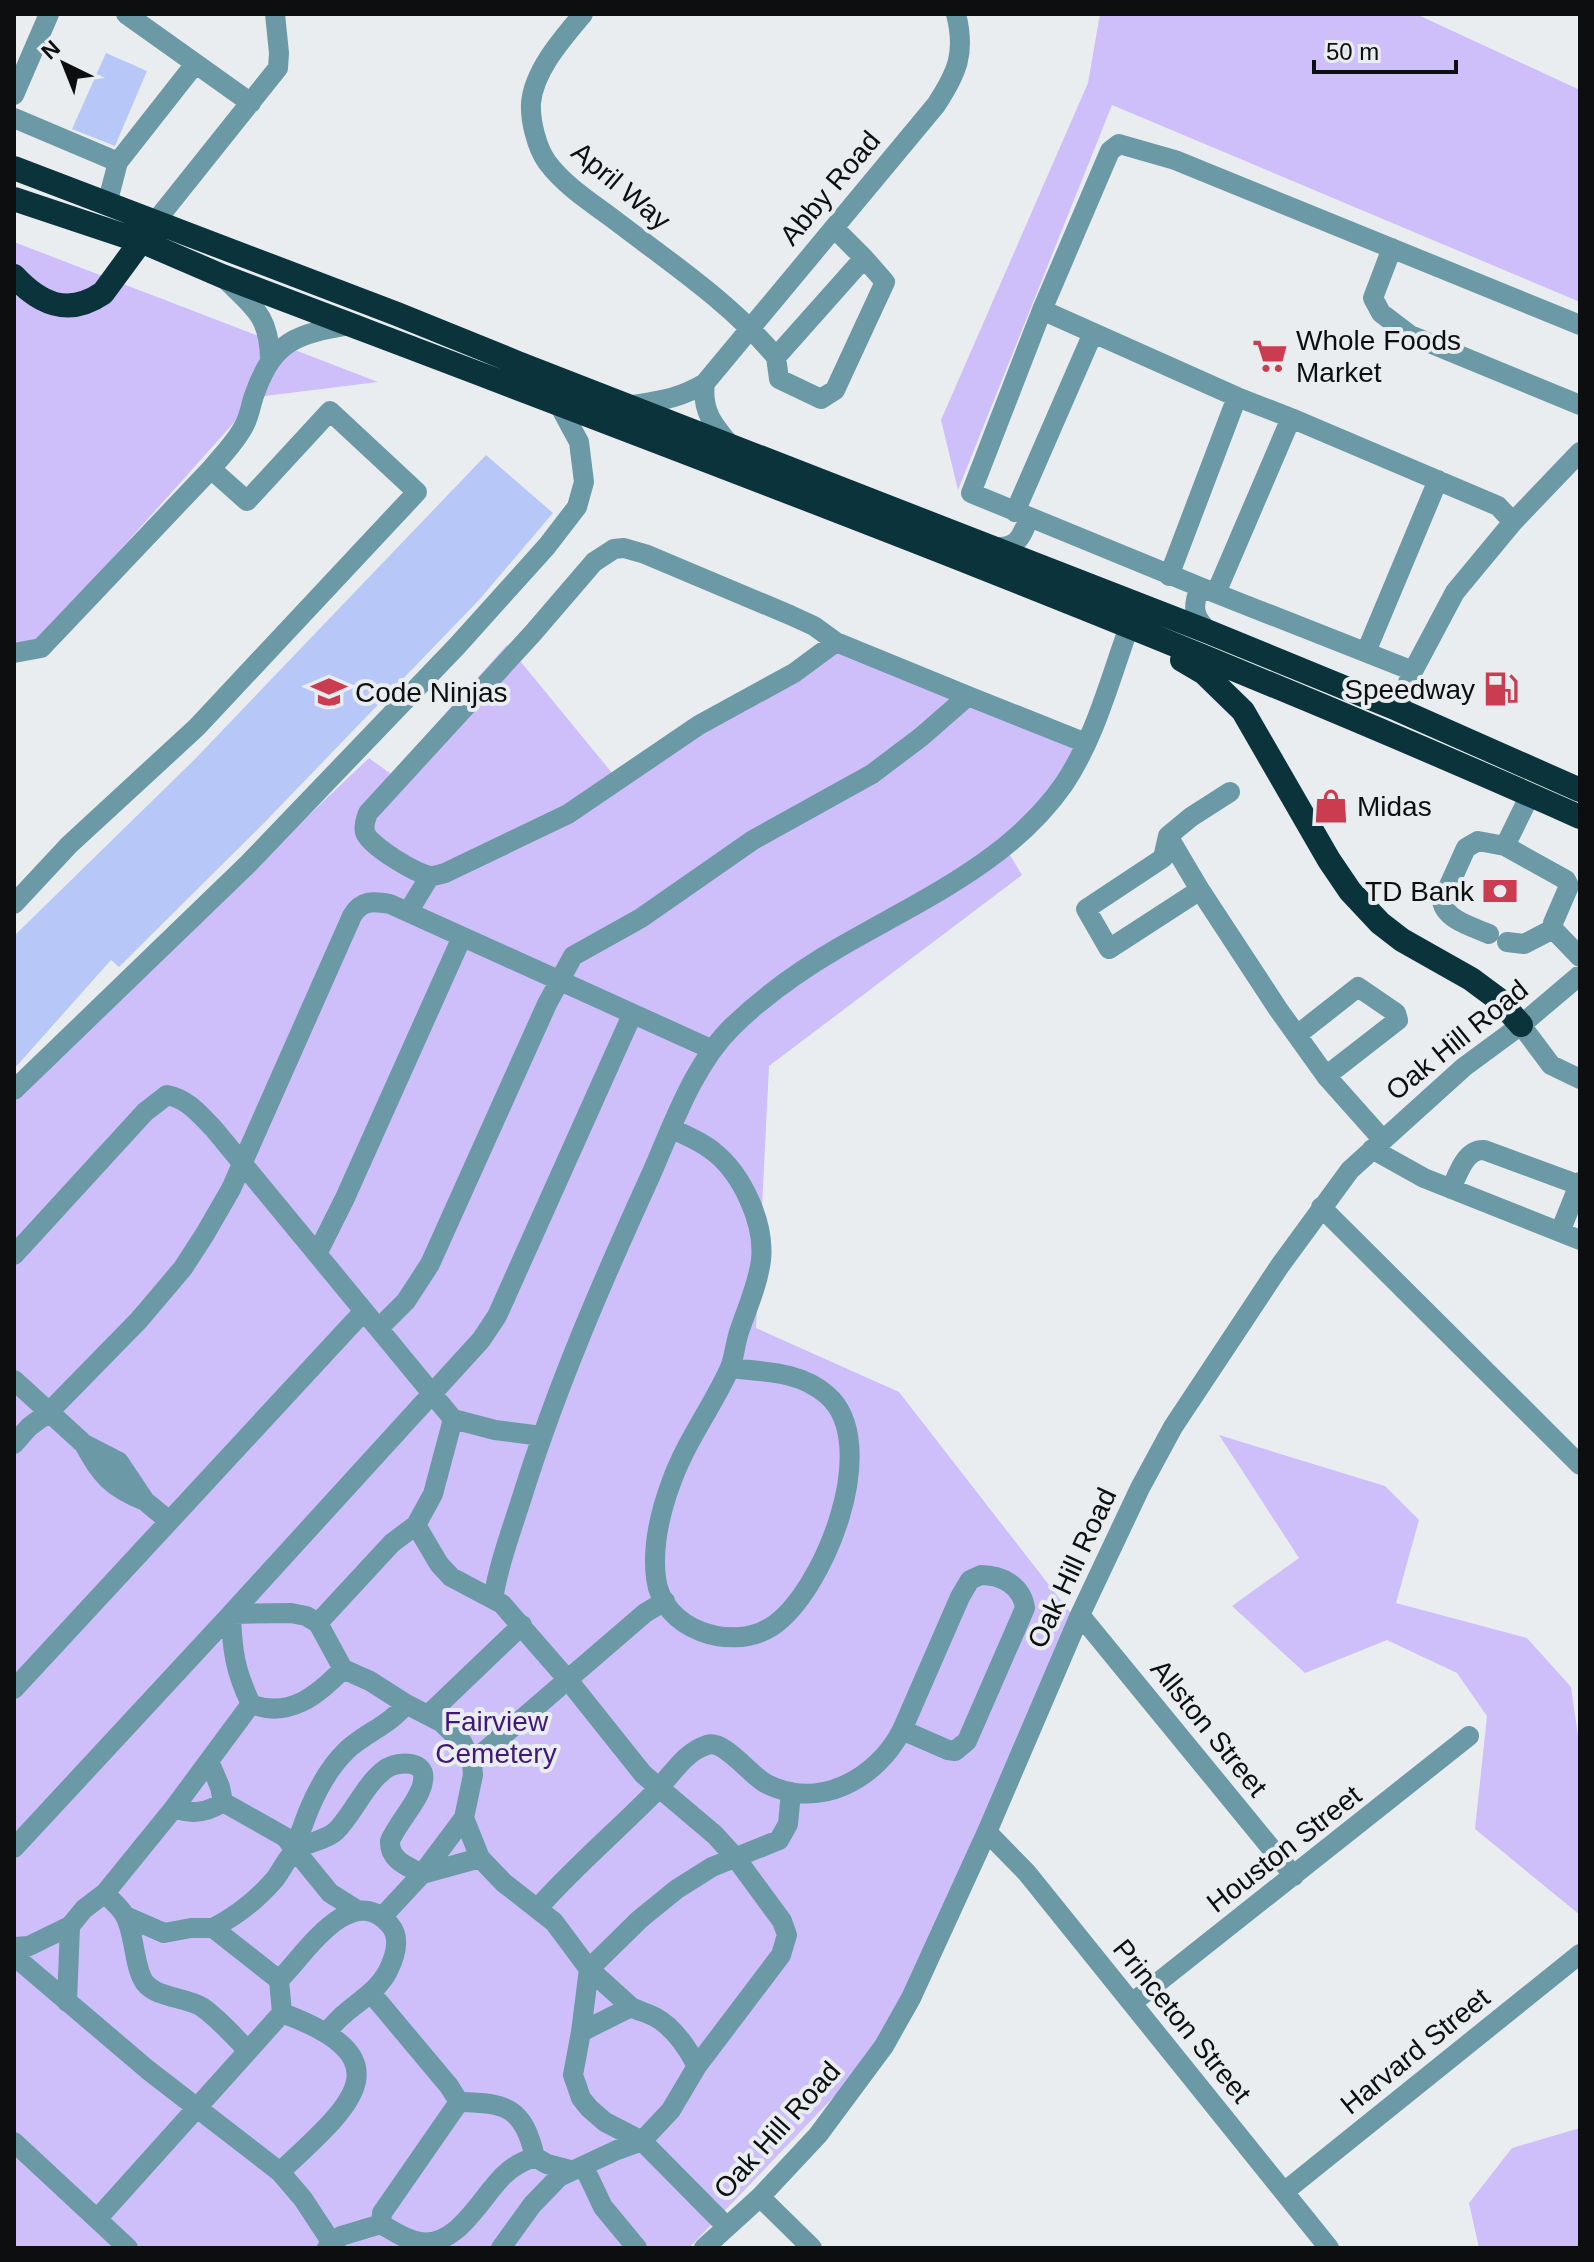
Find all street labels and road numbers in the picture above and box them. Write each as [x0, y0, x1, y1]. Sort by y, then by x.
street label: Abby Road [774, 125, 886, 251]
street label: April Way [566, 136, 676, 236]
street label: Oak Hill Road [1380, 974, 1534, 1106]
street label: Oak Hill Road [1021, 1483, 1123, 1653]
street label: Allston Street [1145, 1654, 1274, 1803]
street label: Houston Street [1201, 1779, 1367, 1919]
street label: Princeton Street [1107, 1933, 1257, 2109]
street label: Harvard Street [1334, 1982, 1496, 2120]
street label: Oak Hill Road [708, 2055, 846, 2205]

